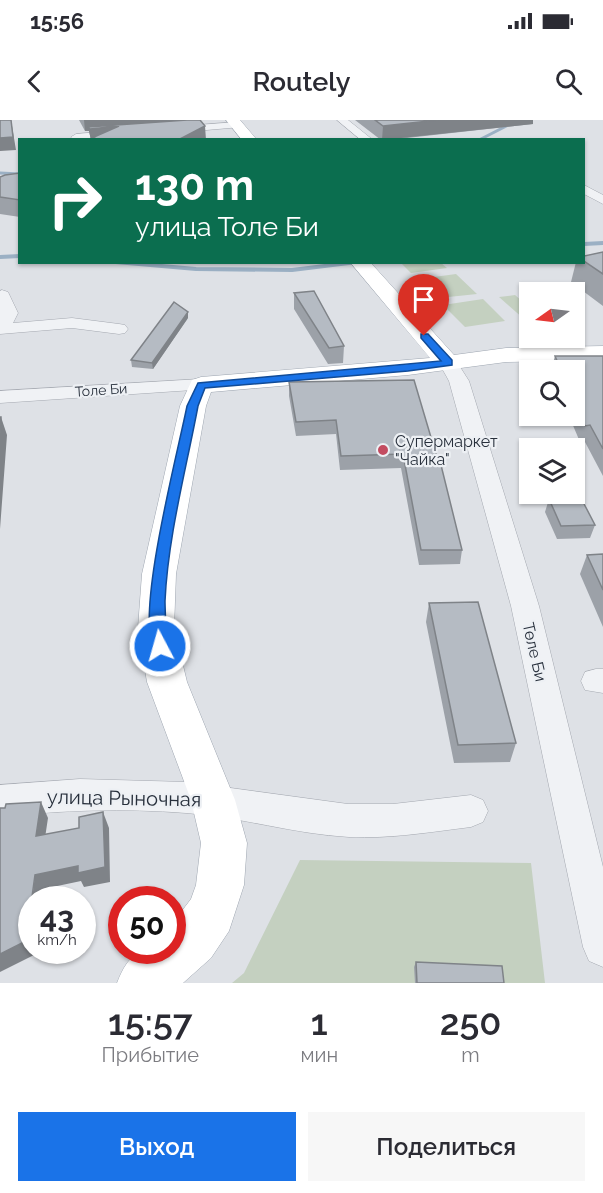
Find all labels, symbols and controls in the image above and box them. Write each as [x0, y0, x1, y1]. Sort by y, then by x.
text: 15:56 [30, 8, 84, 34]
icon: back [18, 65, 51, 98]
icon: search [552, 65, 585, 98]
text: Routely [252, 66, 351, 97]
text: 130 m [135, 161, 254, 210]
icon: right [36, 162, 114, 240]
text: улица Толе Би [135, 211, 319, 242]
pin [398, 274, 449, 336]
north arrow [519, 282, 585, 348]
map controls [519, 282, 585, 504]
icon: arrive [407, 283, 440, 316]
button: search [519, 360, 585, 426]
street label: Толе Би [74, 380, 128, 400]
place label: Супермаркет "Чайка" [395, 432, 498, 469]
button: layers [519, 438, 585, 504]
marker: Супермаркет "Чайка" [376, 443, 390, 457]
position arrow [128, 614, 192, 678]
street label: Төле Би [519, 621, 551, 683]
street label: улица Рыночная [47, 785, 201, 811]
speed limit sign: 50 [108, 886, 186, 964]
text: 43 [40, 900, 74, 935]
text: km/h [37, 931, 77, 949]
text: 15:57 [108, 1001, 192, 1043]
text: 1 [311, 1001, 328, 1043]
text: 250 [440, 1001, 501, 1043]
text: Прибытие [102, 1043, 199, 1067]
text: мин [301, 1043, 338, 1067]
text: m [461, 1043, 480, 1067]
button: Выход [18, 1112, 296, 1181]
button: Поделиться [308, 1112, 585, 1181]

